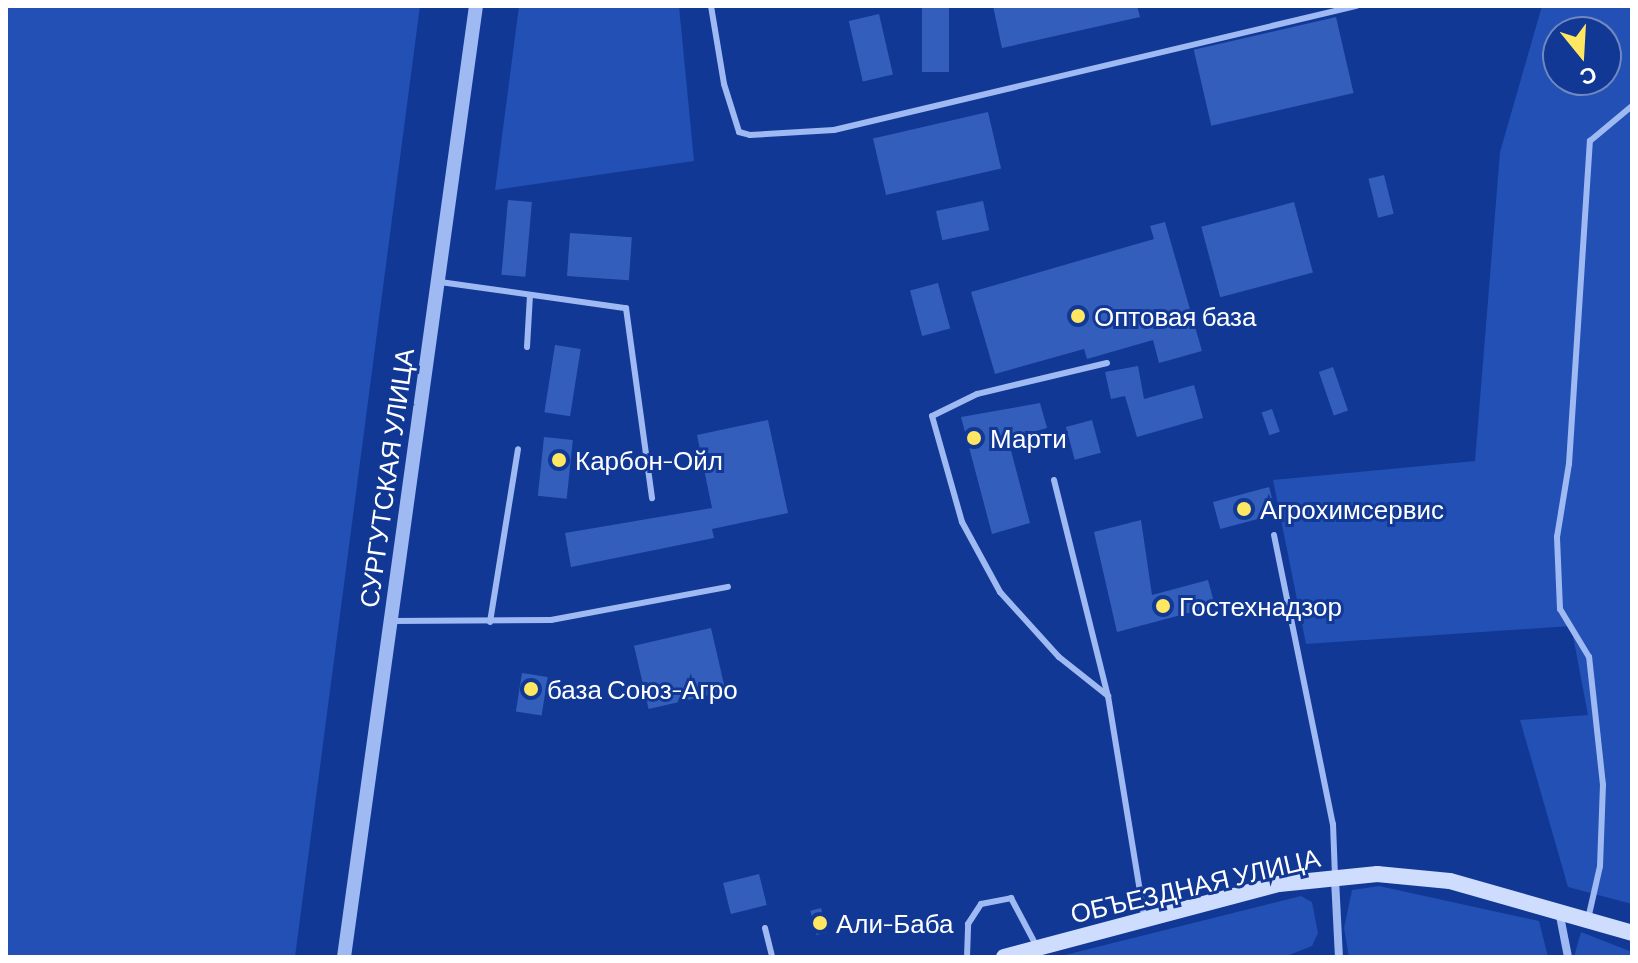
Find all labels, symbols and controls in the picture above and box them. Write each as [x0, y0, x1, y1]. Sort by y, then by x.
north arrow [1542, 16, 1622, 96]
text: С [1577, 62, 1600, 92]
place label: Оптовая база [1094, 300, 1256, 332]
marker: Оптовая база [1069, 307, 1087, 325]
street label: СУРГУТСКАЯ УЛИЦА [352, 346, 420, 610]
place label: Марти [990, 422, 1067, 454]
marker: Марти [965, 429, 983, 447]
place label: Карбон-Ойл [575, 444, 723, 476]
marker: Карбон-Ойл [550, 451, 568, 469]
place label: Агрохимсервис [1260, 493, 1444, 525]
marker: Агрохимсервис [1235, 500, 1253, 518]
place label: Гостехнадзор [1179, 590, 1342, 622]
marker: Гостехнадзор [1154, 597, 1172, 615]
place label: база Союз-Агро [547, 673, 738, 705]
marker: база Союз-Агро [522, 680, 540, 698]
street label: ОБЪЕЗДНАЯ УЛИЦА [1067, 841, 1323, 929]
place label: Али-Баба [836, 907, 954, 939]
marker: Али-Баба [811, 914, 829, 932]

